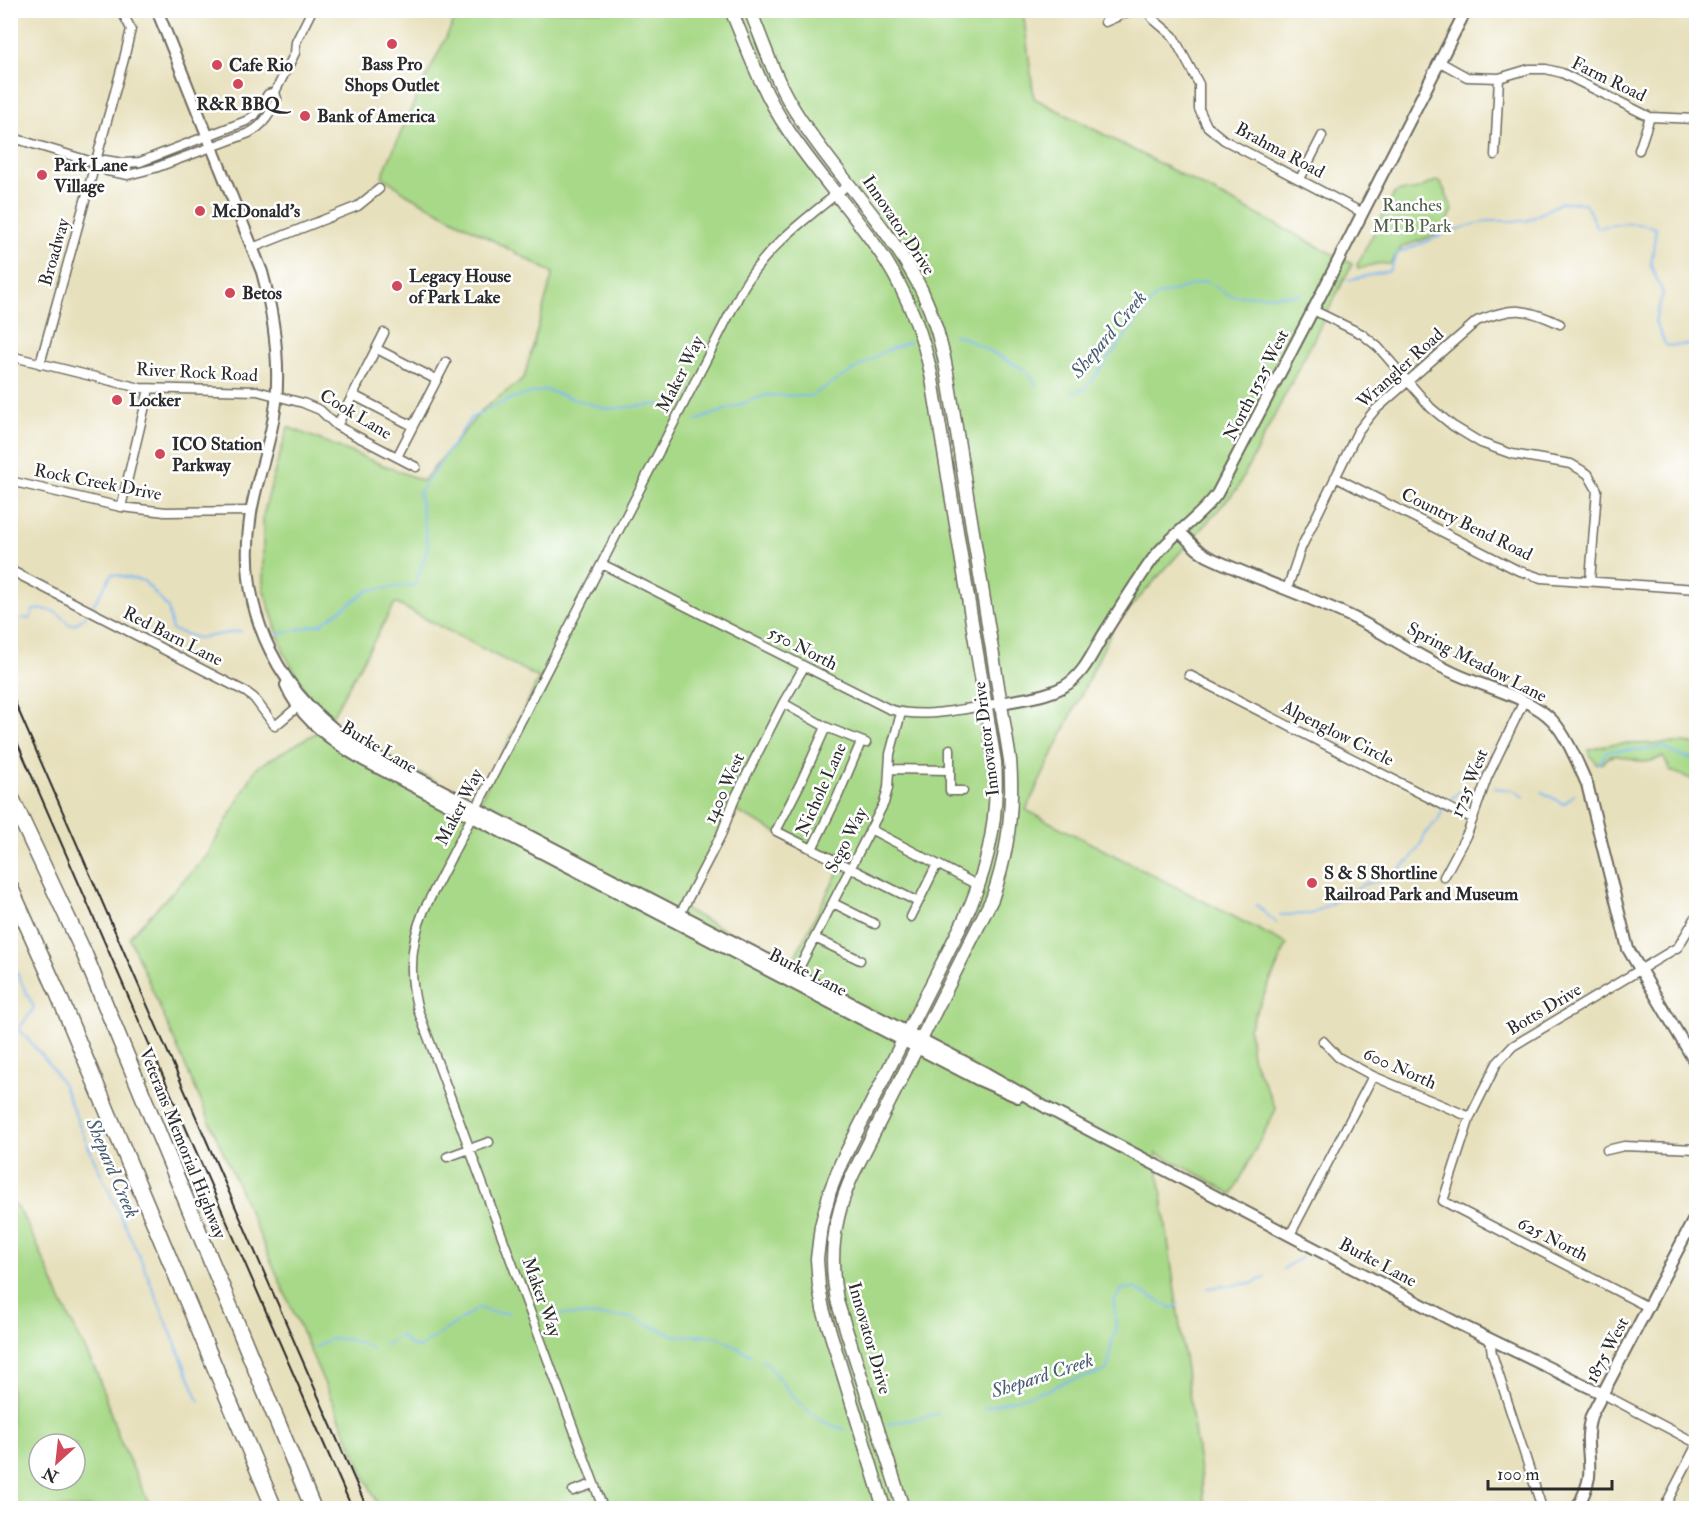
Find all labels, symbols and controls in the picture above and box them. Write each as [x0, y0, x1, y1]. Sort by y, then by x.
marker: Bass Pro Shops Outlet [385, 37, 399, 51]
street label: Farm Road [1568, 52, 1650, 107]
place label: Bass Pro Shops Outlet [345, 53, 440, 97]
place label: Cafe Rio [229, 54, 293, 77]
marker: Cafe Rio [210, 58, 224, 72]
marker: R&R BBQ [231, 77, 245, 91]
place label: R&R BBQ [196, 93, 291, 116]
place label: Bank of America [317, 105, 436, 128]
marker: Bank of America [298, 109, 312, 123]
street label: Brahma Road [1231, 117, 1329, 184]
place label: Park Lane Village [53, 154, 128, 198]
marker: Park Lane Village [35, 168, 49, 182]
street label: Innovator Drive [857, 171, 941, 280]
park label: Ranches MTB Park [1372, 194, 1452, 238]
place label: McDonald's [211, 200, 300, 223]
marker: McDonald's [193, 204, 207, 218]
street label: Broadway [34, 215, 75, 289]
place label: Legacy House of Park Lake [409, 265, 511, 309]
marker: Legacy House of Park Lake [390, 279, 404, 293]
place label: Betos [242, 282, 282, 305]
marker: Betos [223, 286, 237, 300]
water label: Shepard Creek [1064, 286, 1152, 384]
street label: Wrangler Road [1351, 323, 1449, 414]
street label: North 1525 West [1219, 326, 1294, 445]
street label: Maker Way [651, 331, 710, 416]
street label: River Rock Road [136, 358, 259, 387]
street label: Cook Lane [315, 384, 396, 445]
place label: Locker [129, 389, 181, 412]
marker: Locker [110, 393, 124, 407]
place label: ICO Station Parkway [172, 433, 263, 477]
marker: ICO Station Parkway [153, 447, 167, 461]
street label: Rock Creek Drive [32, 459, 164, 506]
street label: Country Bend Road [1397, 483, 1536, 566]
street label: Red Barn Lane [119, 601, 227, 672]
street label: Spring Meadow Lane [1403, 617, 1551, 708]
street label: 550 North [764, 621, 842, 676]
street label: Innovator Drive [968, 680, 1005, 798]
street label: Alpenglow Circle [1277, 695, 1398, 772]
street label: Burke Lane [337, 716, 421, 779]
street label: Nichole Lane [791, 739, 852, 839]
street label: 1725 West [1445, 745, 1494, 821]
street label: 1400 West [699, 749, 750, 827]
street label: Maker Way [430, 764, 489, 849]
street label: Sego Way [820, 803, 873, 877]
place label: S & S Shortline Railroad Park and Museum [1324, 862, 1519, 906]
marker: S & S Shortline Railroad Park and Museum [1305, 876, 1319, 890]
street label: Burke Lane [765, 943, 851, 1002]
street label: Botts Drive [1503, 978, 1586, 1041]
street label: 600 North [1360, 1042, 1440, 1095]
street label: Veterans Memorial Highway [134, 1044, 232, 1243]
water label: Shepard Creek [80, 1113, 145, 1222]
street label: 625 North [1514, 1212, 1592, 1267]
street label: Burke Lane [1335, 1232, 1421, 1293]
street label: Maker Way [517, 1254, 567, 1341]
street label: Innovator Drive [843, 1279, 897, 1397]
street label: 1875 West [1581, 1313, 1634, 1387]
water label: Shepard Creek [987, 1347, 1097, 1404]
north arrow [27, 1432, 87, 1492]
scale bar [1488, 1453, 1612, 1491]
text: N [39, 1462, 62, 1487]
text: 100 m [1497, 1463, 1540, 1486]

